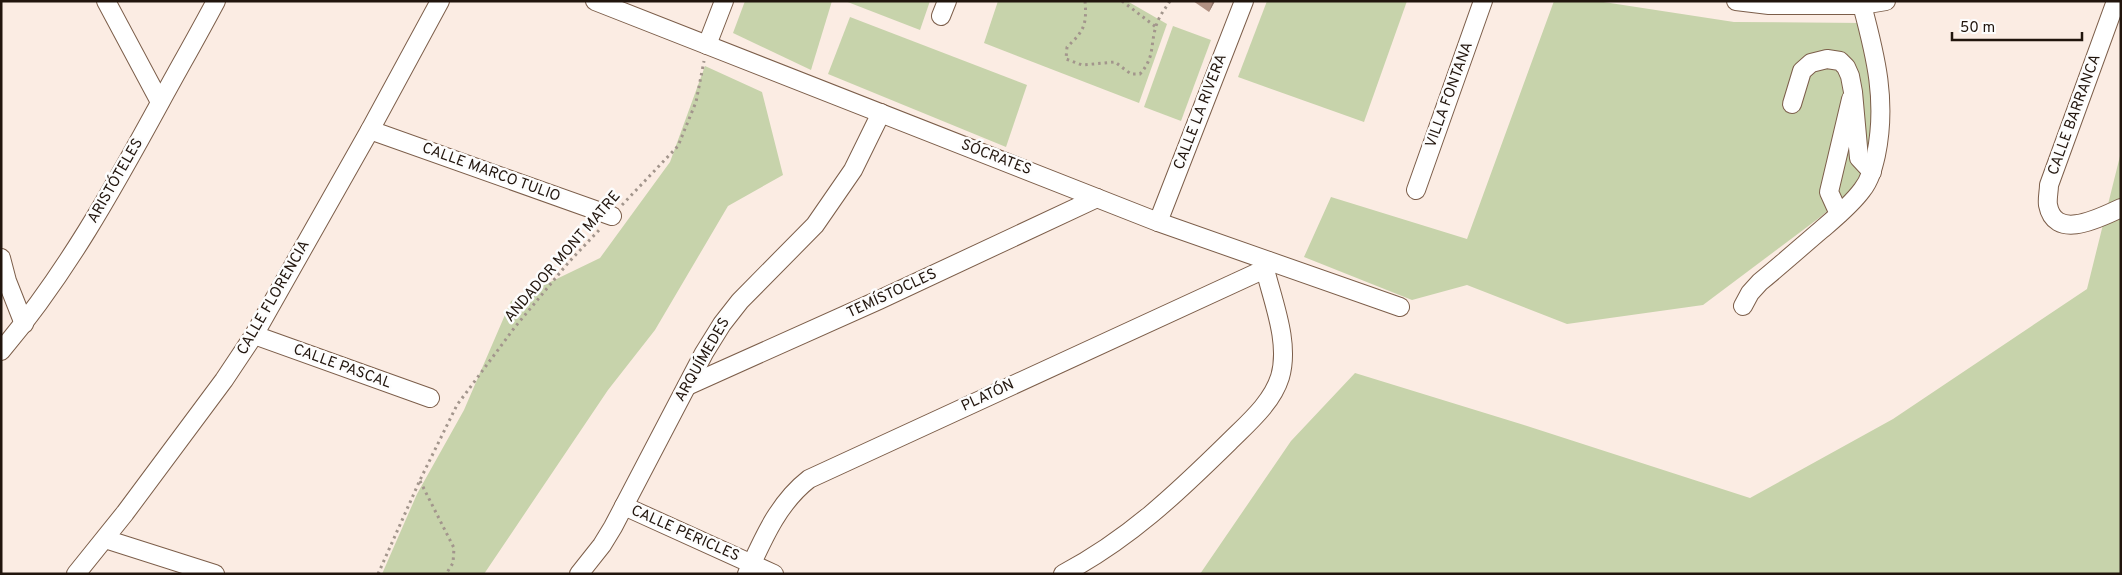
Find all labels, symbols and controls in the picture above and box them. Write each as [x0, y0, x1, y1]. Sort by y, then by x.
scale bar [1952, 10, 2082, 42]
text: 50 m [1960, 19, 1995, 38]
street label: VILLA FONTANA [1422, 39, 1478, 151]
street label: CALLE LA RIVERA [1170, 51, 1232, 173]
street label: CALLE BARRANCA [2044, 52, 2106, 178]
street label: ARISTÓTELES [82, 134, 148, 227]
street label: SÓCRATES [958, 134, 1035, 180]
street label: CALLE MARCO TULIO [419, 139, 563, 207]
street label: ANDADOR MONT MATRE [501, 188, 625, 326]
street label: CALLE FLORENCIA [233, 237, 315, 359]
street label: TEMÍSTOCLES [843, 264, 940, 323]
street label: ARQUÍMEDES [670, 314, 735, 405]
street label: CALLE PASCAL [290, 340, 394, 394]
street label: PLATÓN [958, 374, 1017, 416]
street label: CALLE PERICLES [628, 502, 742, 566]

